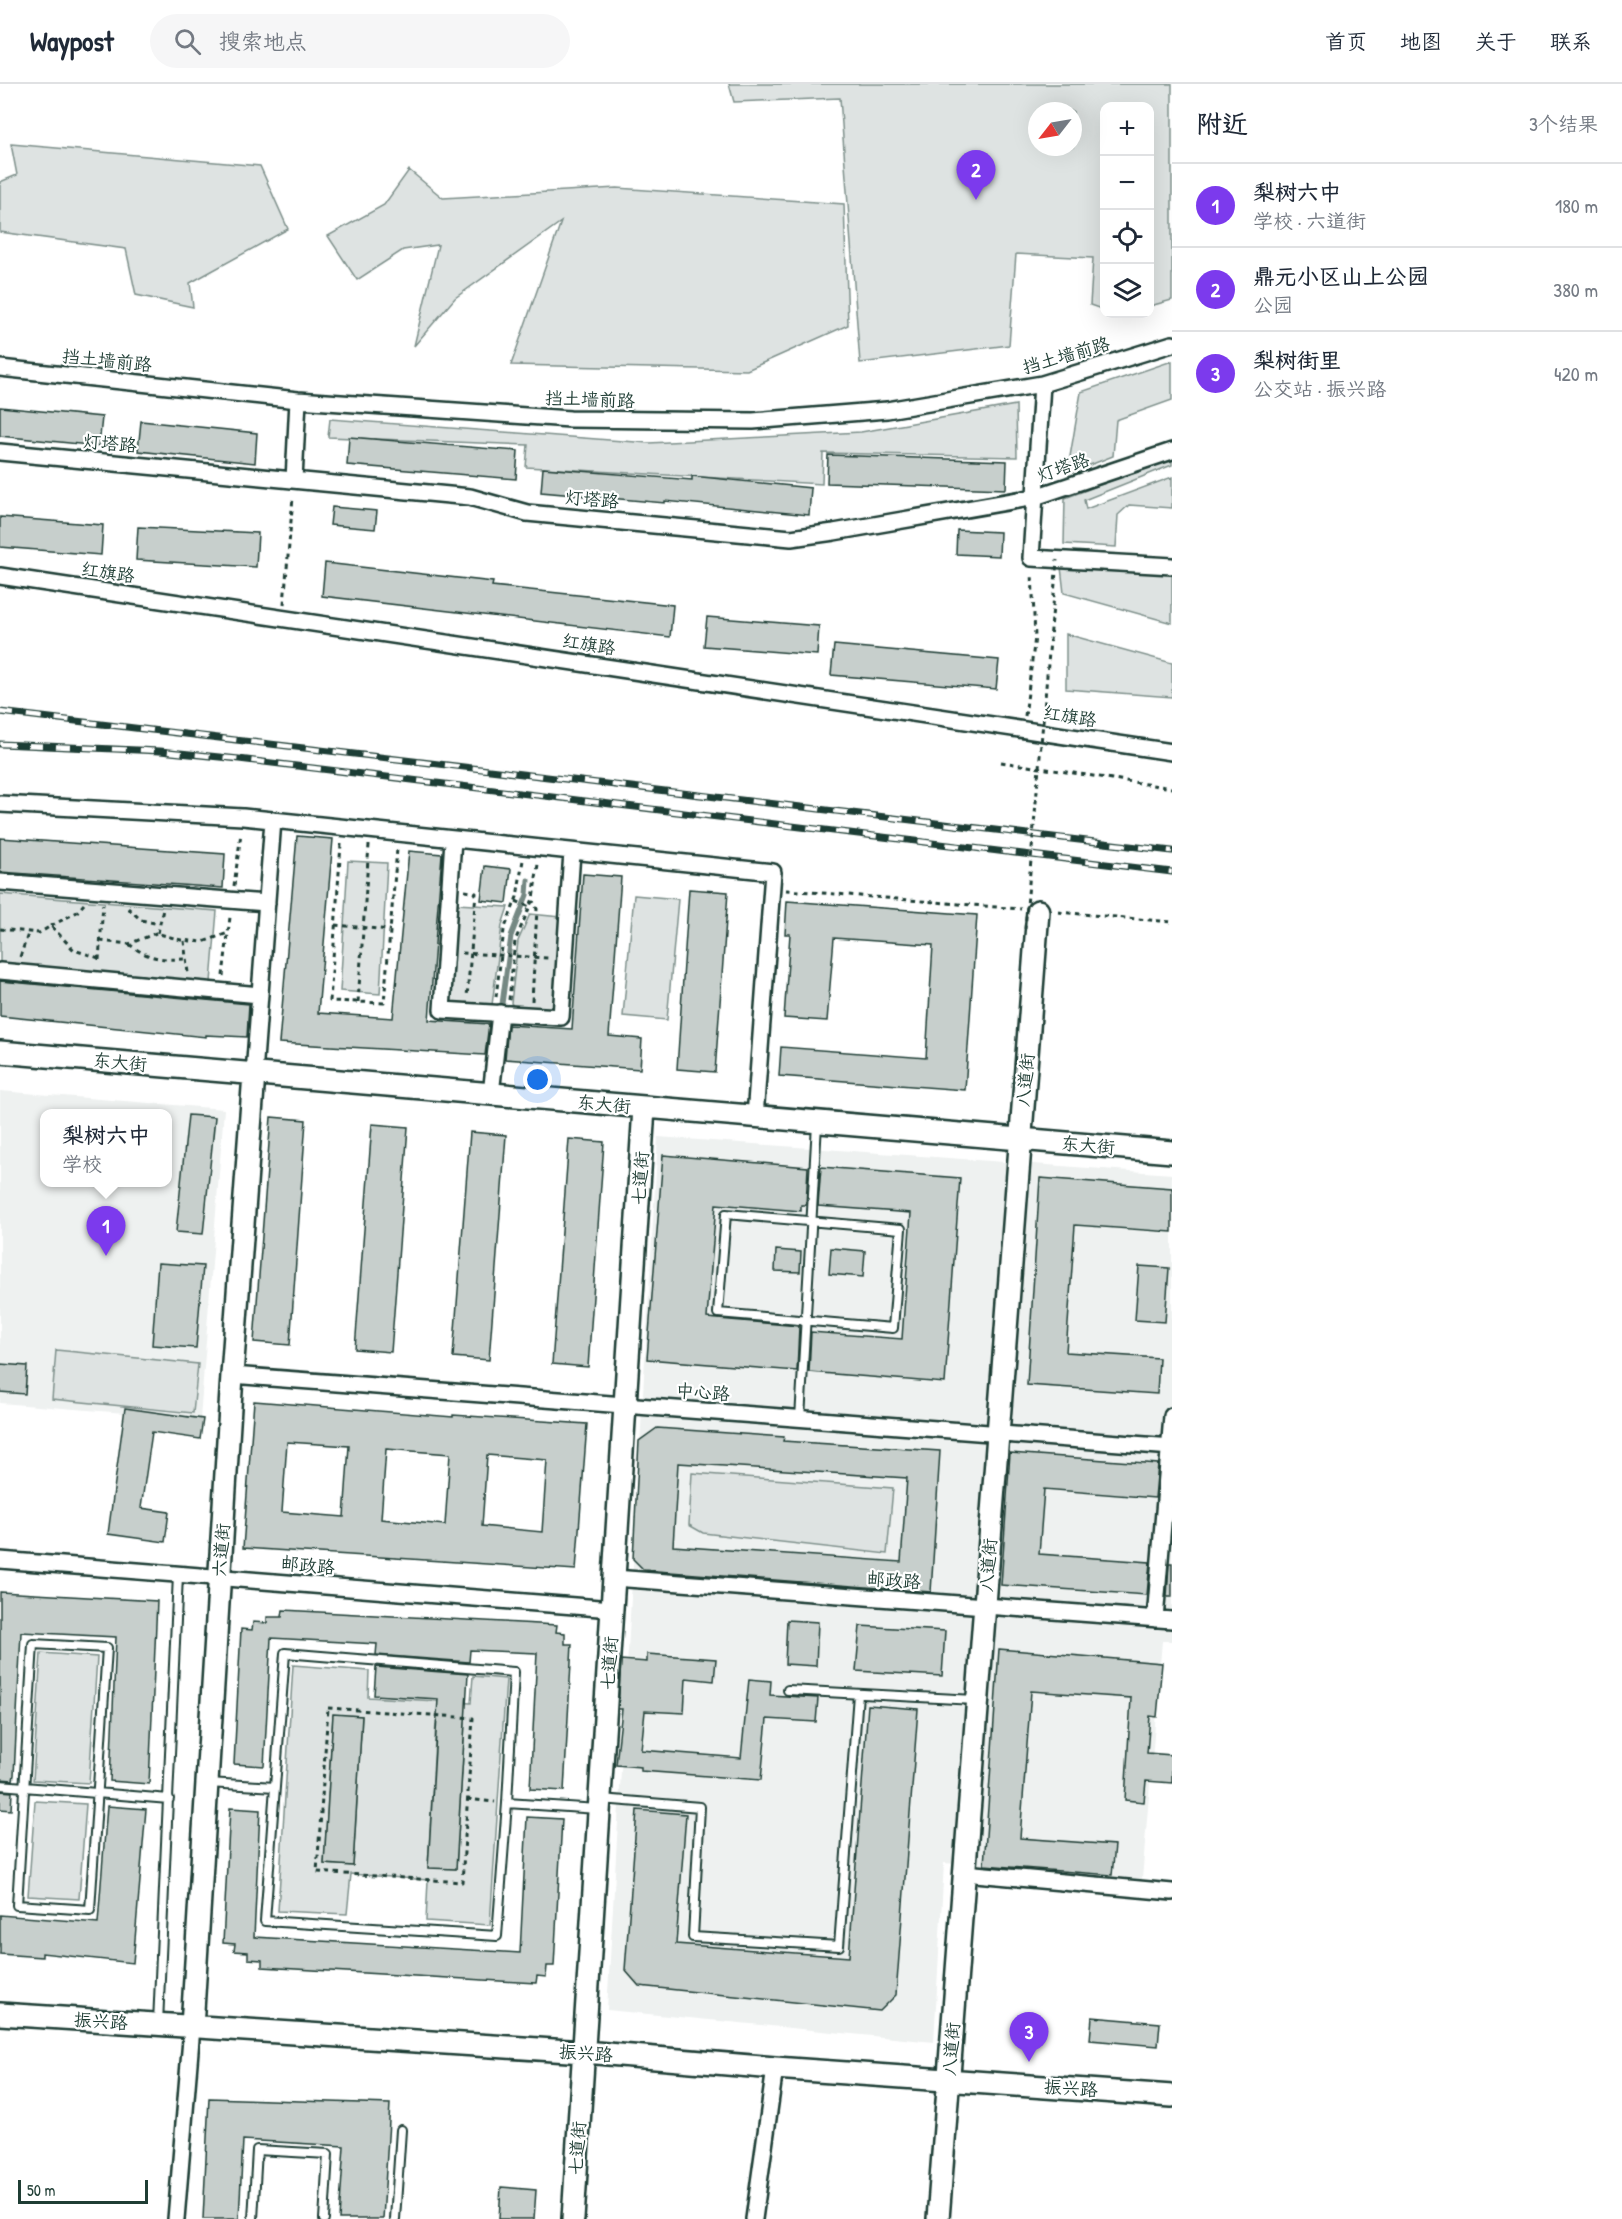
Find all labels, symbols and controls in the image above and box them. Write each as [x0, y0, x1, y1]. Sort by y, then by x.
search box [150, 14, 570, 68]
text: Waypost [30, 22, 114, 60]
icon: search [171, 25, 204, 58]
text: 搜索地点 [219, 26, 307, 56]
text: 首页 [1325, 27, 1367, 56]
text: 地图 [1400, 27, 1442, 56]
text: 关于 [1475, 27, 1517, 56]
text: 联系 [1550, 27, 1592, 56]
north arrow [1028, 102, 1082, 156]
map controls [1100, 102, 1154, 318]
button: + [1100, 102, 1154, 156]
text: 附近 [1196, 106, 1248, 141]
text: 3个结果 [1529, 110, 1598, 137]
pin: 2 [956, 150, 996, 200]
button: − [1100, 156, 1154, 210]
text: 梨树六中 [1253, 177, 1341, 207]
text: 1 [1212, 192, 1219, 219]
text: 180 m [1555, 192, 1598, 219]
text: 学校 · 六道街 [1253, 207, 1366, 234]
button: locate [1100, 210, 1154, 264]
text: 鼎元小区山上公园 [1253, 261, 1429, 291]
button: layers [1100, 264, 1154, 318]
text: 2 [1211, 276, 1220, 303]
text: 380 m [1553, 276, 1598, 303]
text: 公园 [1253, 291, 1293, 318]
street label: 挡土墙前路 [1019, 331, 1113, 379]
street label: 挡土墙前路 [61, 343, 153, 377]
text: 梨树街里 [1253, 345, 1341, 375]
text: 3 [1211, 360, 1220, 387]
text: 420 m [1554, 360, 1598, 387]
text: 公交站 · 振兴路 [1253, 375, 1386, 402]
street label: 挡土墙前路 [545, 385, 635, 413]
street label: 灯塔路 [82, 428, 138, 458]
street label: 灯塔路 [1033, 446, 1093, 488]
street label: 灯塔路 [564, 484, 620, 514]
street label: 红旗路 [80, 556, 136, 588]
street label: 红旗路 [560, 627, 618, 661]
street label: 红旗路 [1041, 699, 1099, 733]
street label: 东大街 [92, 1047, 148, 1077]
street label: 八道街 [1010, 1052, 1040, 1108]
your location [523, 1065, 552, 1094]
street label: 东大街 [576, 1089, 632, 1119]
popup [40, 1109, 172, 1187]
text: 梨树六中 [62, 1120, 150, 1150]
street label: 东大街 [1060, 1130, 1116, 1160]
text: 学校 [62, 1150, 102, 1177]
street label: 七道街 [626, 1150, 654, 1206]
pin: 1 [86, 1206, 126, 1256]
street label: 中心路 [675, 1378, 731, 1406]
street label: 六道街 [207, 1522, 235, 1578]
street label: 八道街 [974, 1537, 1002, 1593]
street label: 邮政路 [280, 1550, 336, 1580]
street label: 邮政路 [866, 1566, 922, 1594]
street label: 七道街 [595, 1635, 623, 1691]
street label: 振兴路 [73, 2007, 129, 2035]
pin: 3 [1010, 2012, 1048, 2062]
street label: 八道街 [937, 2021, 965, 2077]
street label: 振兴路 [558, 2039, 614, 2067]
street label: 振兴路 [1043, 2074, 1099, 2102]
street label: 七道街 [563, 2120, 591, 2176]
scale bar [18, 2177, 148, 2204]
text: 50 m [27, 2179, 56, 2201]

